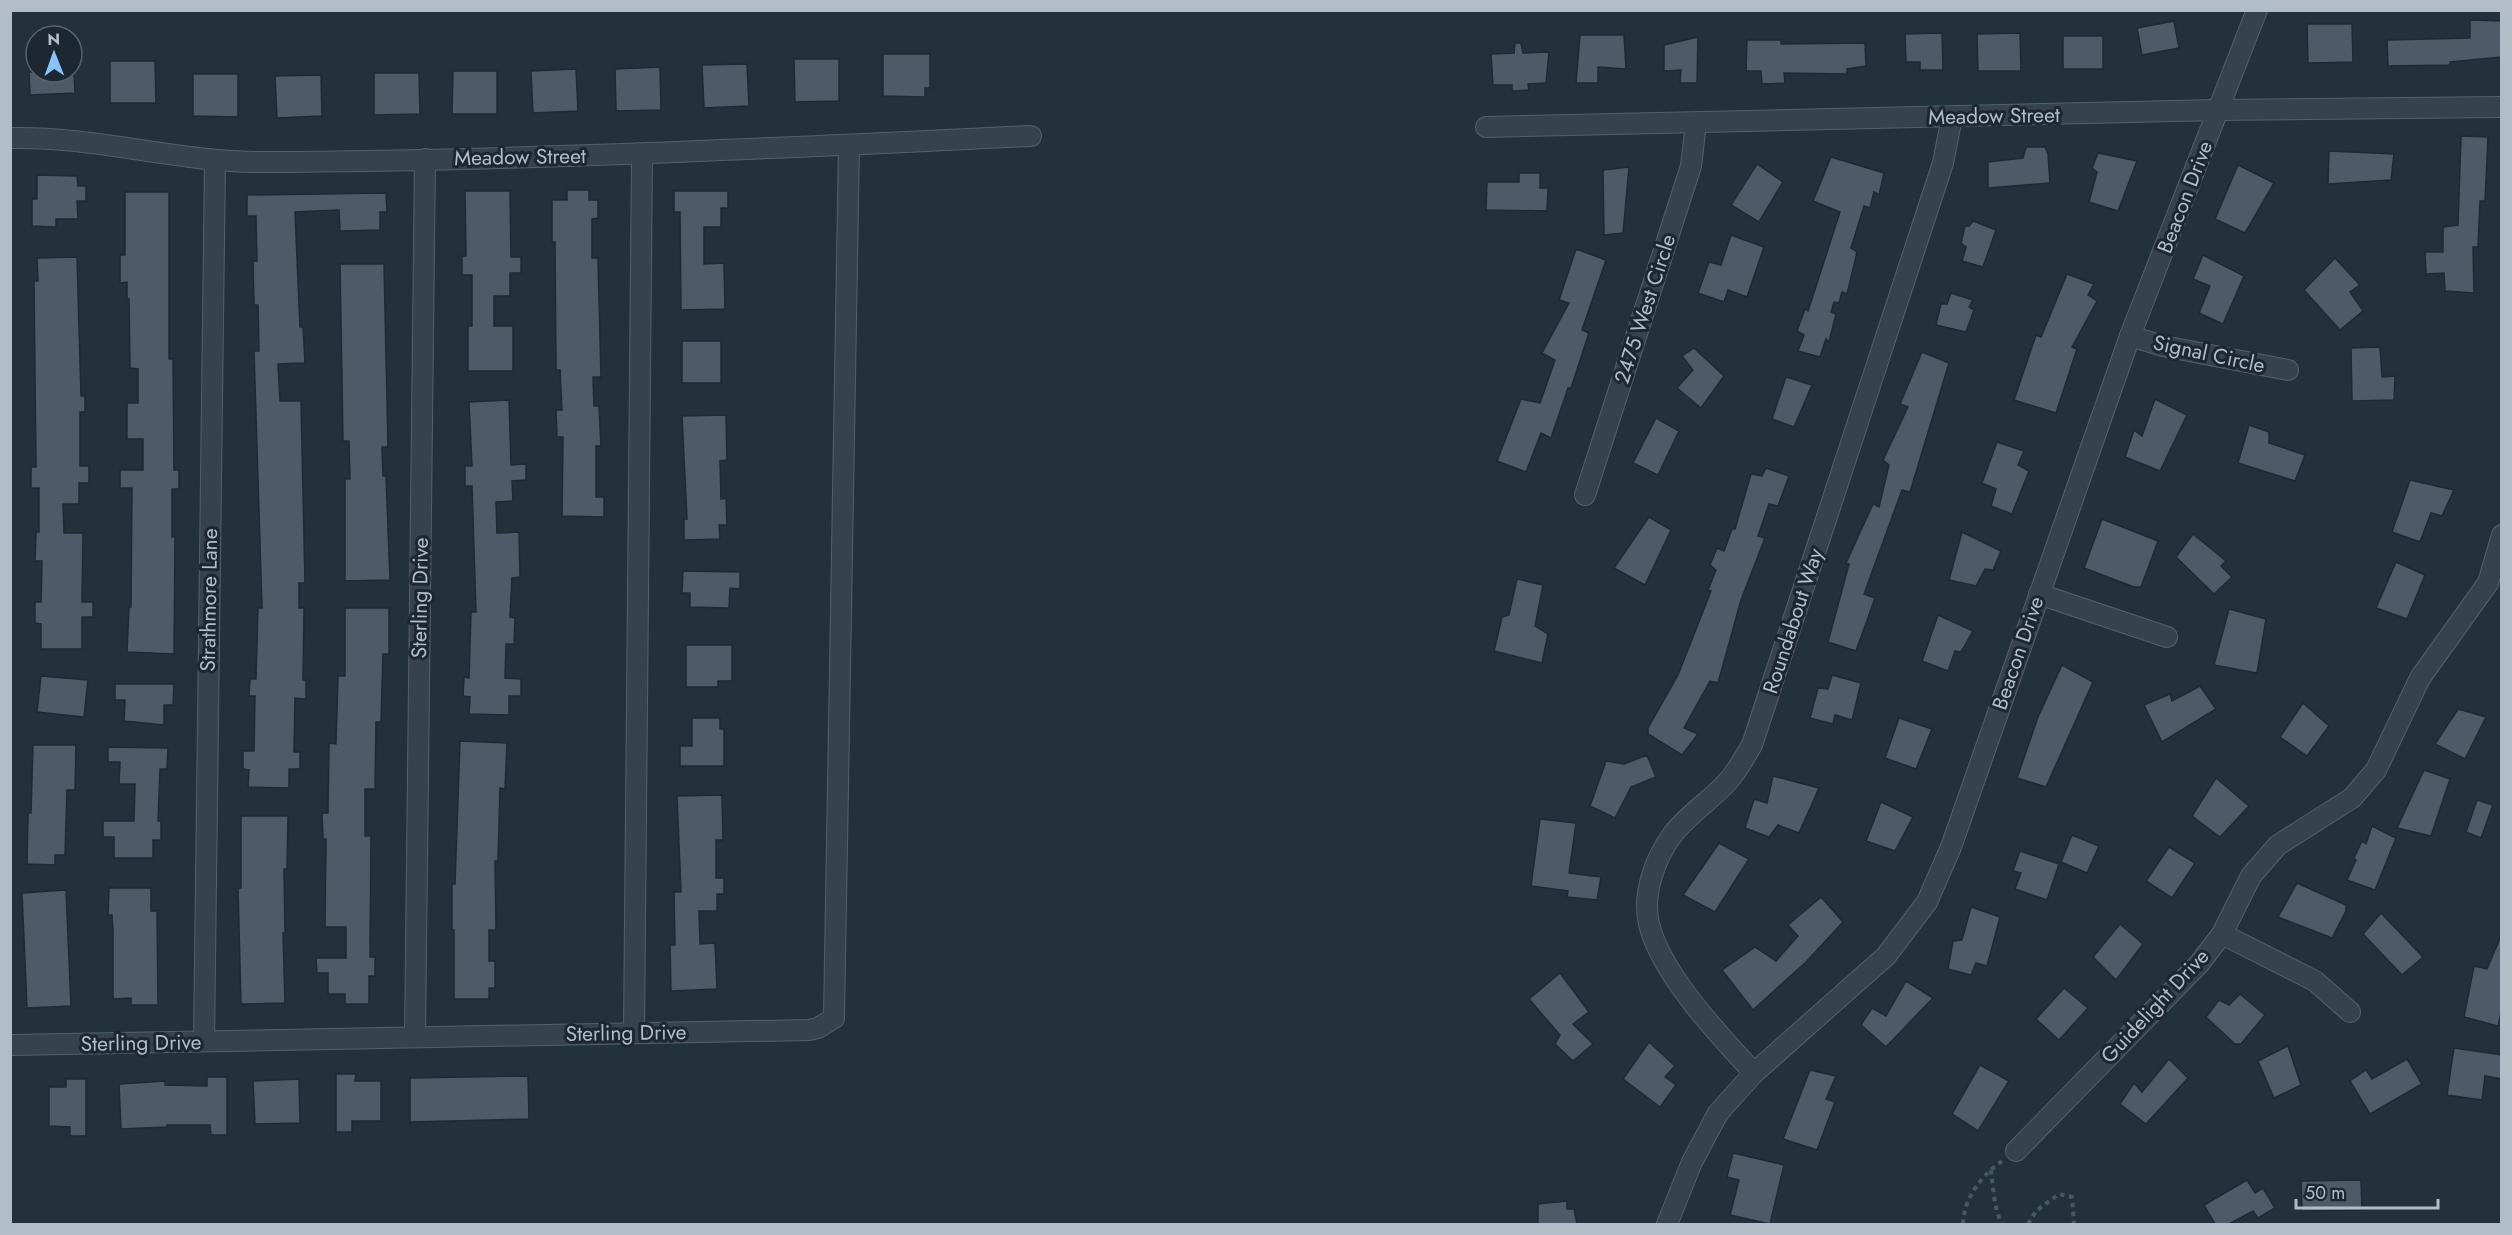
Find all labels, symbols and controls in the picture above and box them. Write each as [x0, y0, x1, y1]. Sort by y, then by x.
north arrow [24, 24, 84, 84]
text: N [47, 28, 60, 51]
street label: Meadow Street [1928, 100, 2060, 132]
street label: Beacon Drive [2150, 136, 2220, 258]
street label: Meadow Street [454, 141, 586, 173]
street label: 2475 West Circle [1607, 230, 1683, 388]
street label: Signal Circle [2150, 328, 2268, 381]
street label: Strathmore Lane [193, 528, 225, 672]
street label: Sterling Drive [404, 537, 436, 659]
street label: Roundabout Way [1755, 544, 1831, 697]
street label: Beacon Drive [1985, 592, 2051, 714]
street label: Guidelight Drive [2094, 942, 2216, 1070]
street label: Sterling Drive [565, 1017, 687, 1049]
street label: Sterling Drive [80, 1027, 202, 1059]
scale bar [2296, 1172, 2438, 1210]
text: 50 m [2305, 1180, 2345, 1206]

